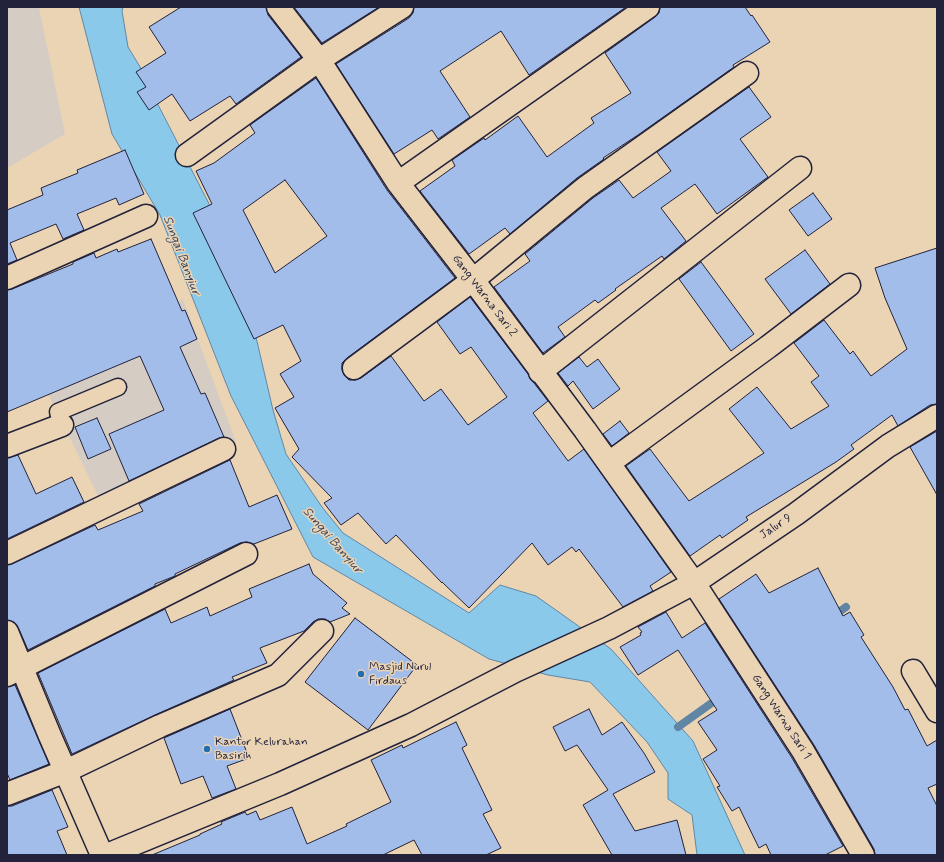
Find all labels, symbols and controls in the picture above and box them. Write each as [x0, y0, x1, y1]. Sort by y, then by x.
water label: Sungai Banyiur [159, 214, 203, 298]
street label: Gang Warna Sari 2 [448, 252, 520, 340]
water label: Sungai Banyiur [299, 504, 365, 578]
street label: Jalur 9 [757, 511, 795, 543]
place label: Masjid Nurul Firdaus [369, 660, 431, 688]
marker: Masjid Nurul Firdaus [356, 669, 366, 679]
street label: Gang Warna Sari 1 [748, 672, 814, 762]
place label: Kantor Kelurahan Basirih [215, 735, 308, 763]
marker: Kantor Kelurahan Basirih [202, 744, 212, 754]

